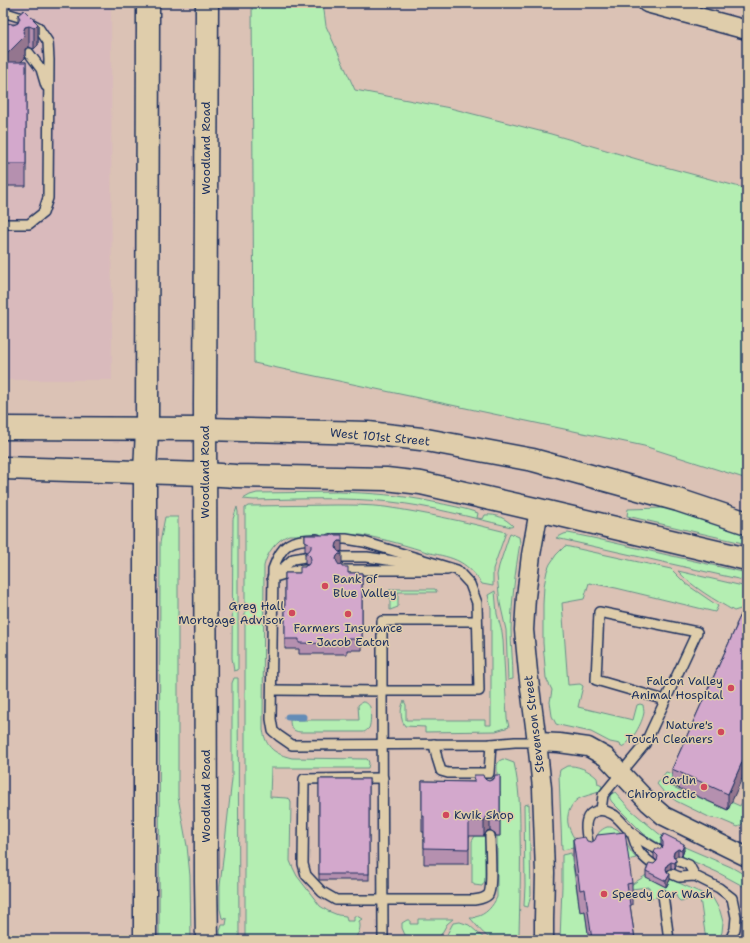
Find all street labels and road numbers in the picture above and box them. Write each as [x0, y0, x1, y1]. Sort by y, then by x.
street label: Woodland Road [198, 101, 214, 195]
street label: Woodland Road [197, 425, 213, 519]
street label: West 101st Street [329, 425, 431, 449]
street label: Stevenson Street [520, 674, 548, 774]
street label: Woodland Road [198, 749, 214, 843]

